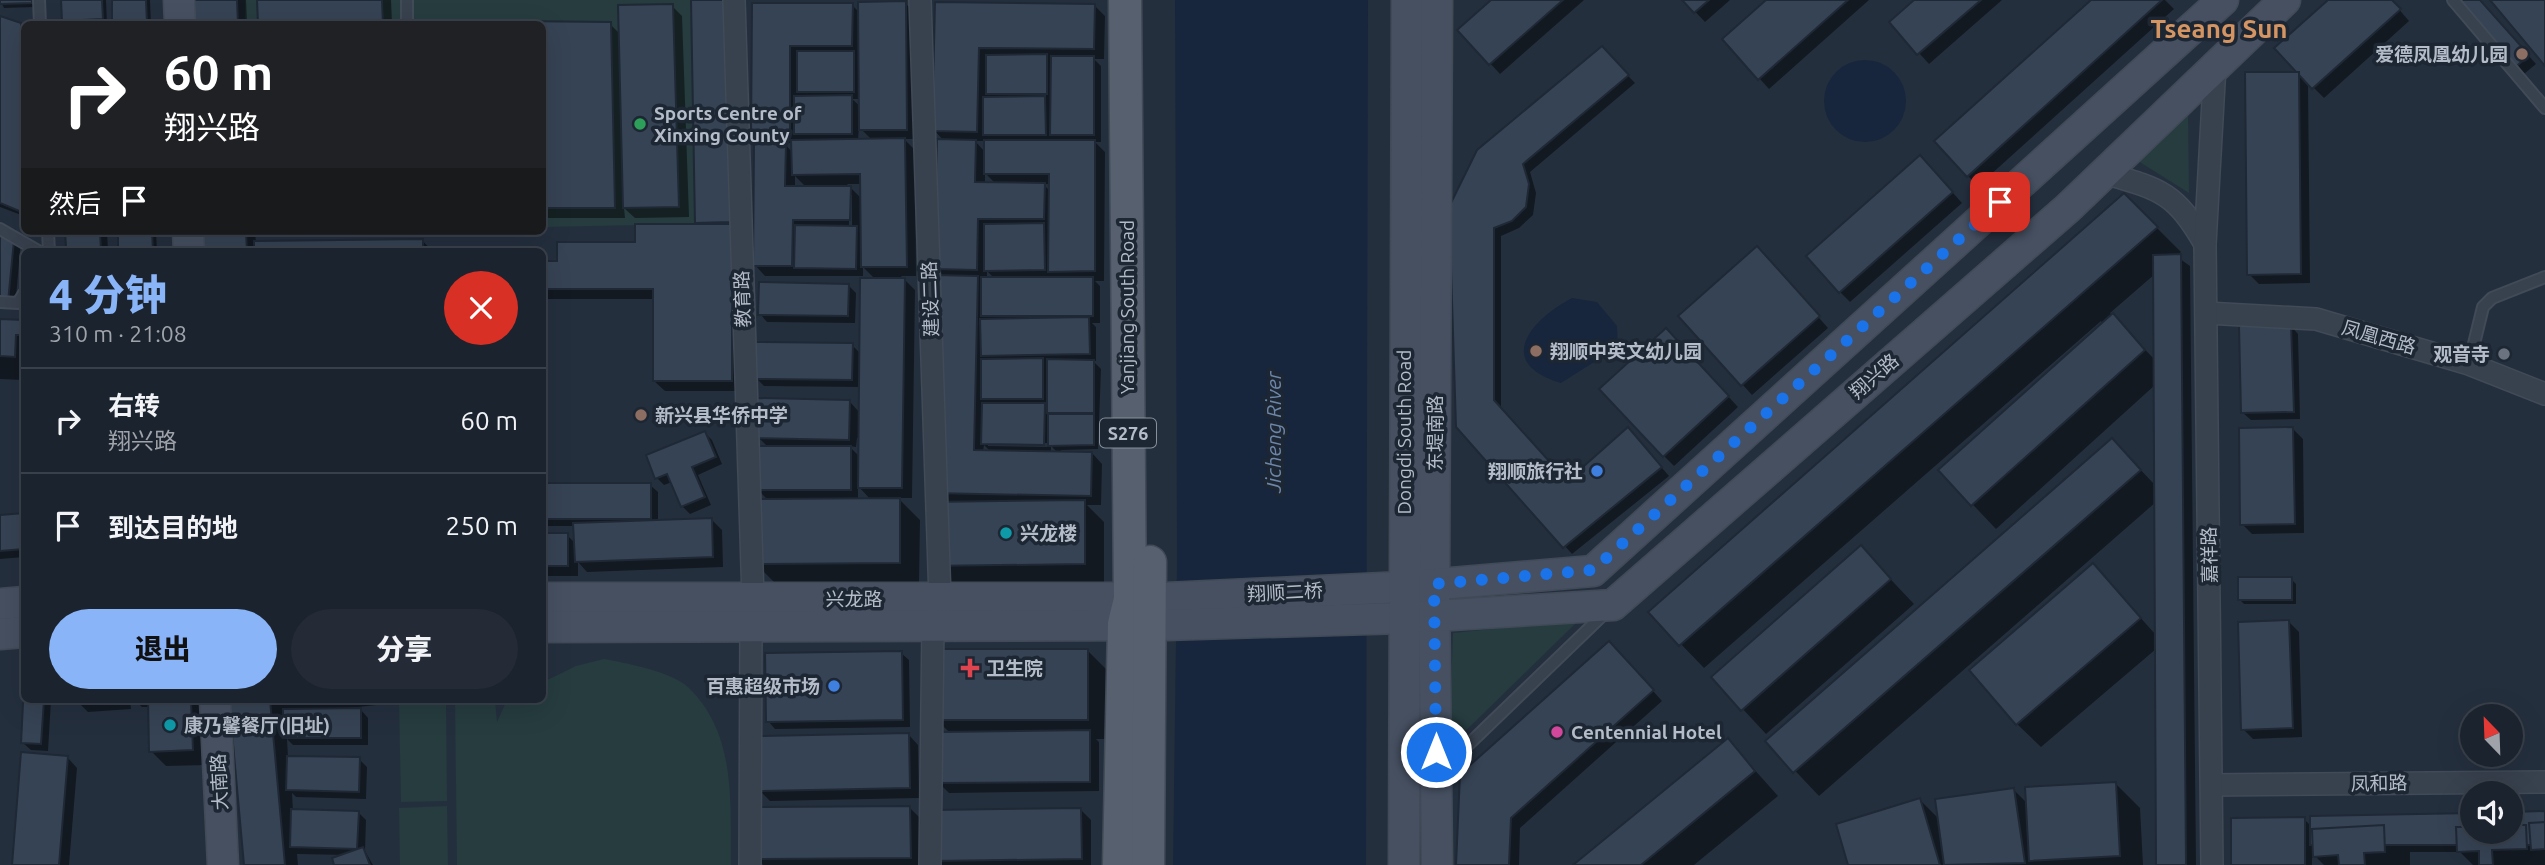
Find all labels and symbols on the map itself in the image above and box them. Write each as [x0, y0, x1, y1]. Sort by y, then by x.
district label: Tseang Sun [2150, 14, 2288, 43]
place label: 爱德凤凰幼儿园 [2375, 43, 2508, 65]
marker: 爱德凤凰幼儿园 [2514, 46, 2530, 62]
place label: Sports Centre of Xinxing County [654, 102, 802, 146]
marker: Sports Centre of Xinxing County [632, 116, 648, 132]
pin [1970, 172, 2030, 232]
street label: Yanjiang South Road [1116, 220, 1138, 394]
street label: 建设二路 [918, 261, 942, 337]
street label: 教育路 [730, 270, 754, 328]
street label: 凤凰西路 [2339, 316, 2419, 358]
place label: 翔顺中英文幼儿园 [1550, 340, 1702, 362]
marker: 翔顺中英文幼儿园 [1528, 343, 1544, 359]
place label: 观音寺 [2433, 343, 2490, 365]
marker: 观音寺 [2496, 346, 2512, 362]
street label: 翔兴路 [1845, 349, 1903, 403]
street label: Dongdi South Road [1393, 350, 1415, 514]
water label: Jicheng River [1261, 370, 1285, 494]
street label: 东堤南路 [1424, 395, 1446, 471]
place label: 新兴县华侨中学 [655, 404, 788, 426]
marker: 新兴县华侨中学 [633, 407, 649, 423]
road number: S276 [1100, 418, 1156, 447]
place label: 翔顺旅行社 [1488, 460, 1583, 482]
marker: 翔顺旅行社 [1589, 463, 1605, 479]
place label: 兴龙楼 [1020, 522, 1077, 544]
marker: 兴龙楼 [998, 525, 1014, 541]
street label: 嘉祥路 [2198, 526, 2220, 584]
street label: 翔顺二桥 [1246, 579, 1324, 605]
street label: 兴龙路 [825, 588, 883, 610]
place label: 卫生院 [986, 657, 1043, 679]
marker: 卫生院 [960, 658, 980, 678]
place label: 百惠超级市场 [706, 675, 820, 697]
marker: 百惠超级市场 [826, 678, 842, 694]
north arrow [2460, 704, 2524, 766]
place label: 康乃馨餐厅(旧址) [184, 714, 330, 736]
position arrow [1399, 715, 1473, 789]
marker: 康乃馨餐厅(旧址) [162, 717, 178, 733]
place label: Centennial Hotel [1571, 721, 1722, 743]
marker: Centennial Hotel [1549, 724, 1565, 740]
street label: 大南路 [207, 753, 231, 811]
street label: 凤和路 [2350, 772, 2408, 794]

